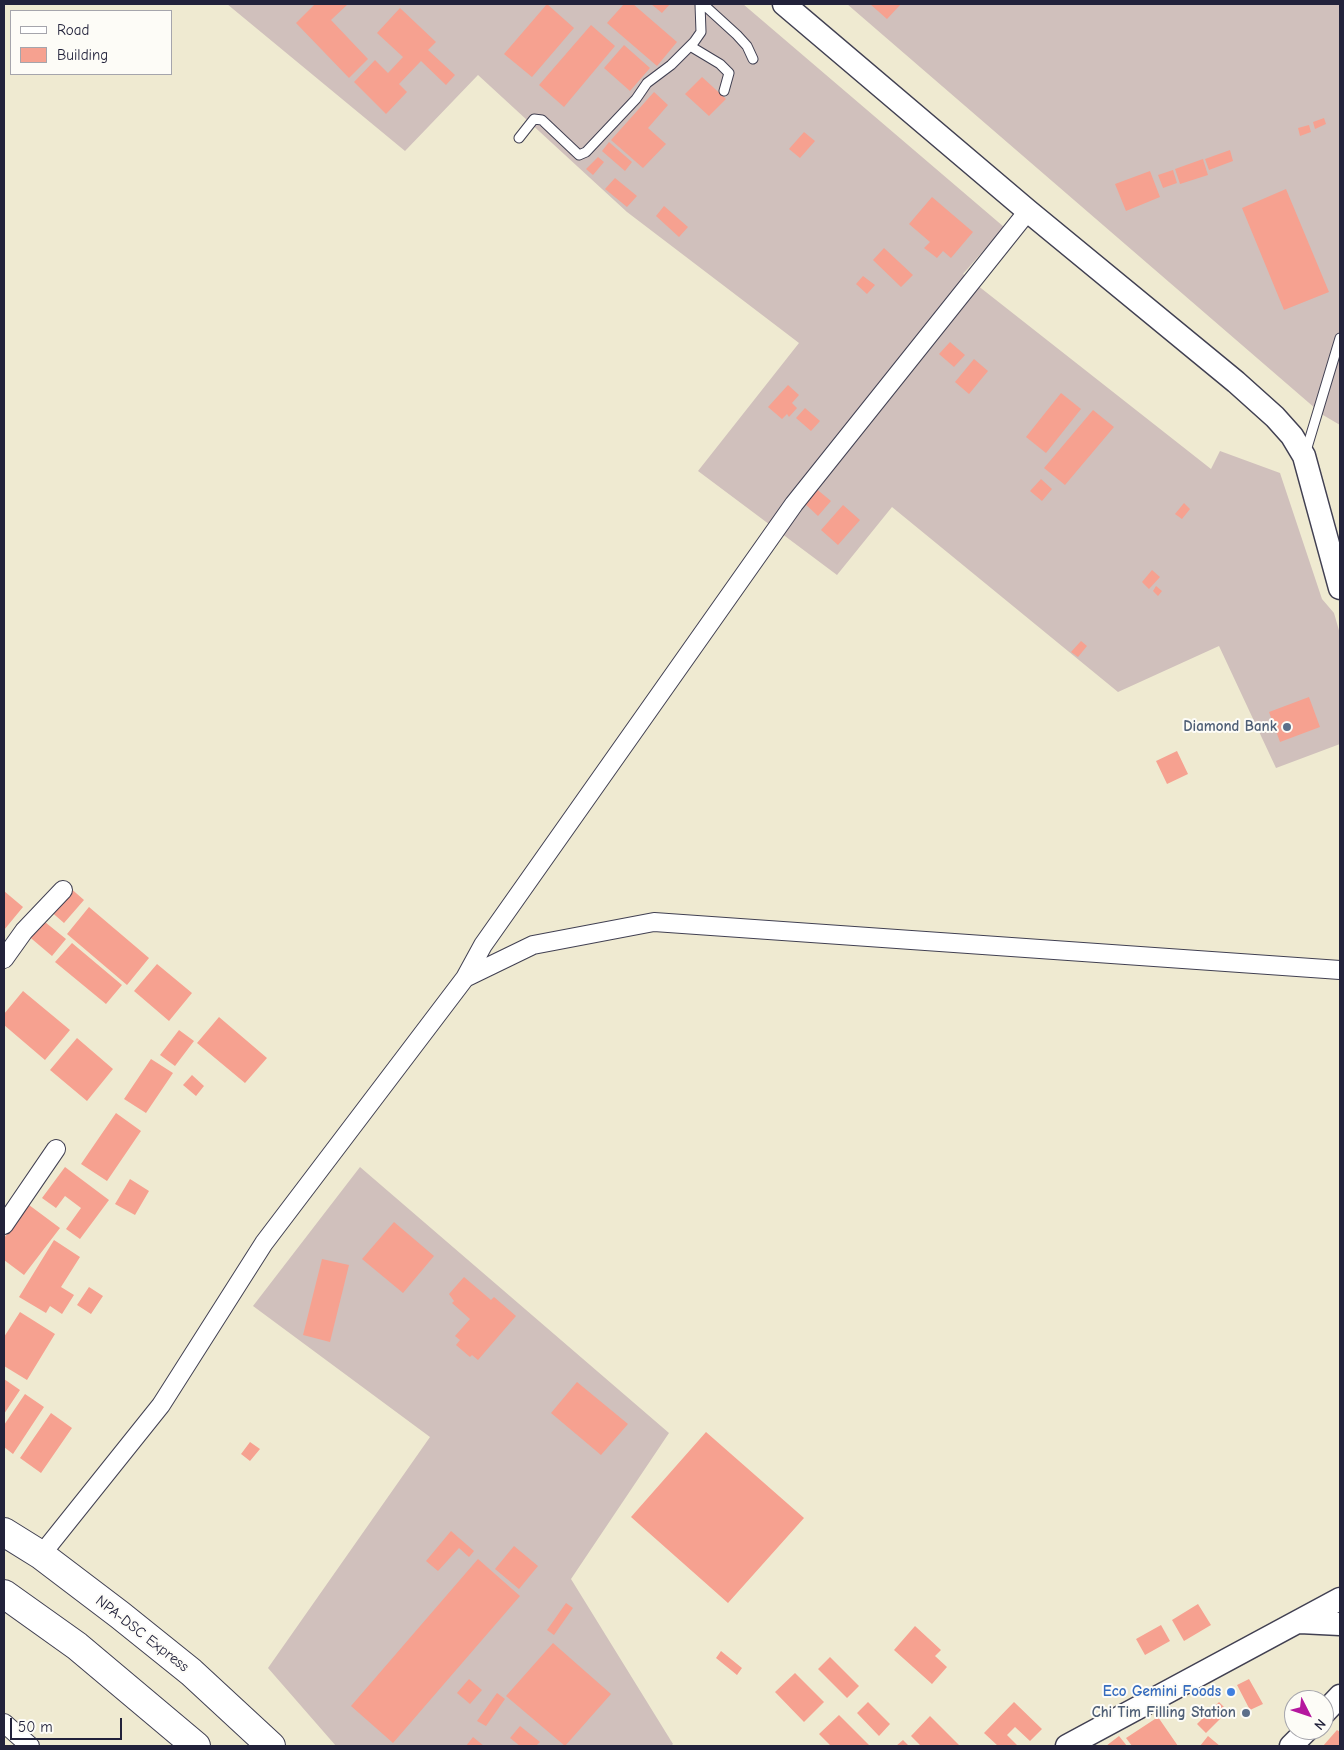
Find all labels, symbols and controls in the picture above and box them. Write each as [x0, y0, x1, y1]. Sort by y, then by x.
legend [10, 10, 172, 75]
text: Road [57, 21, 89, 39]
text: Building [57, 46, 108, 64]
place label: Diamond Bank [1183, 718, 1277, 736]
marker: Diamond Bank [1281, 721, 1293, 733]
street label: NPA-DSC Express [92, 1592, 192, 1676]
place label: Eco Gemini Foods [1103, 1683, 1221, 1701]
marker: Eco Gemini Foods [1225, 1686, 1237, 1698]
north arrow [1284, 1690, 1334, 1740]
place label: Chi Tim Filling Station [1092, 1704, 1236, 1722]
marker: Chi Tim Filling Station [1240, 1707, 1252, 1719]
scale bar [12, 1708, 125, 1740]
text: N [1311, 1715, 1329, 1734]
text: 50 m [18, 1718, 53, 1736]

